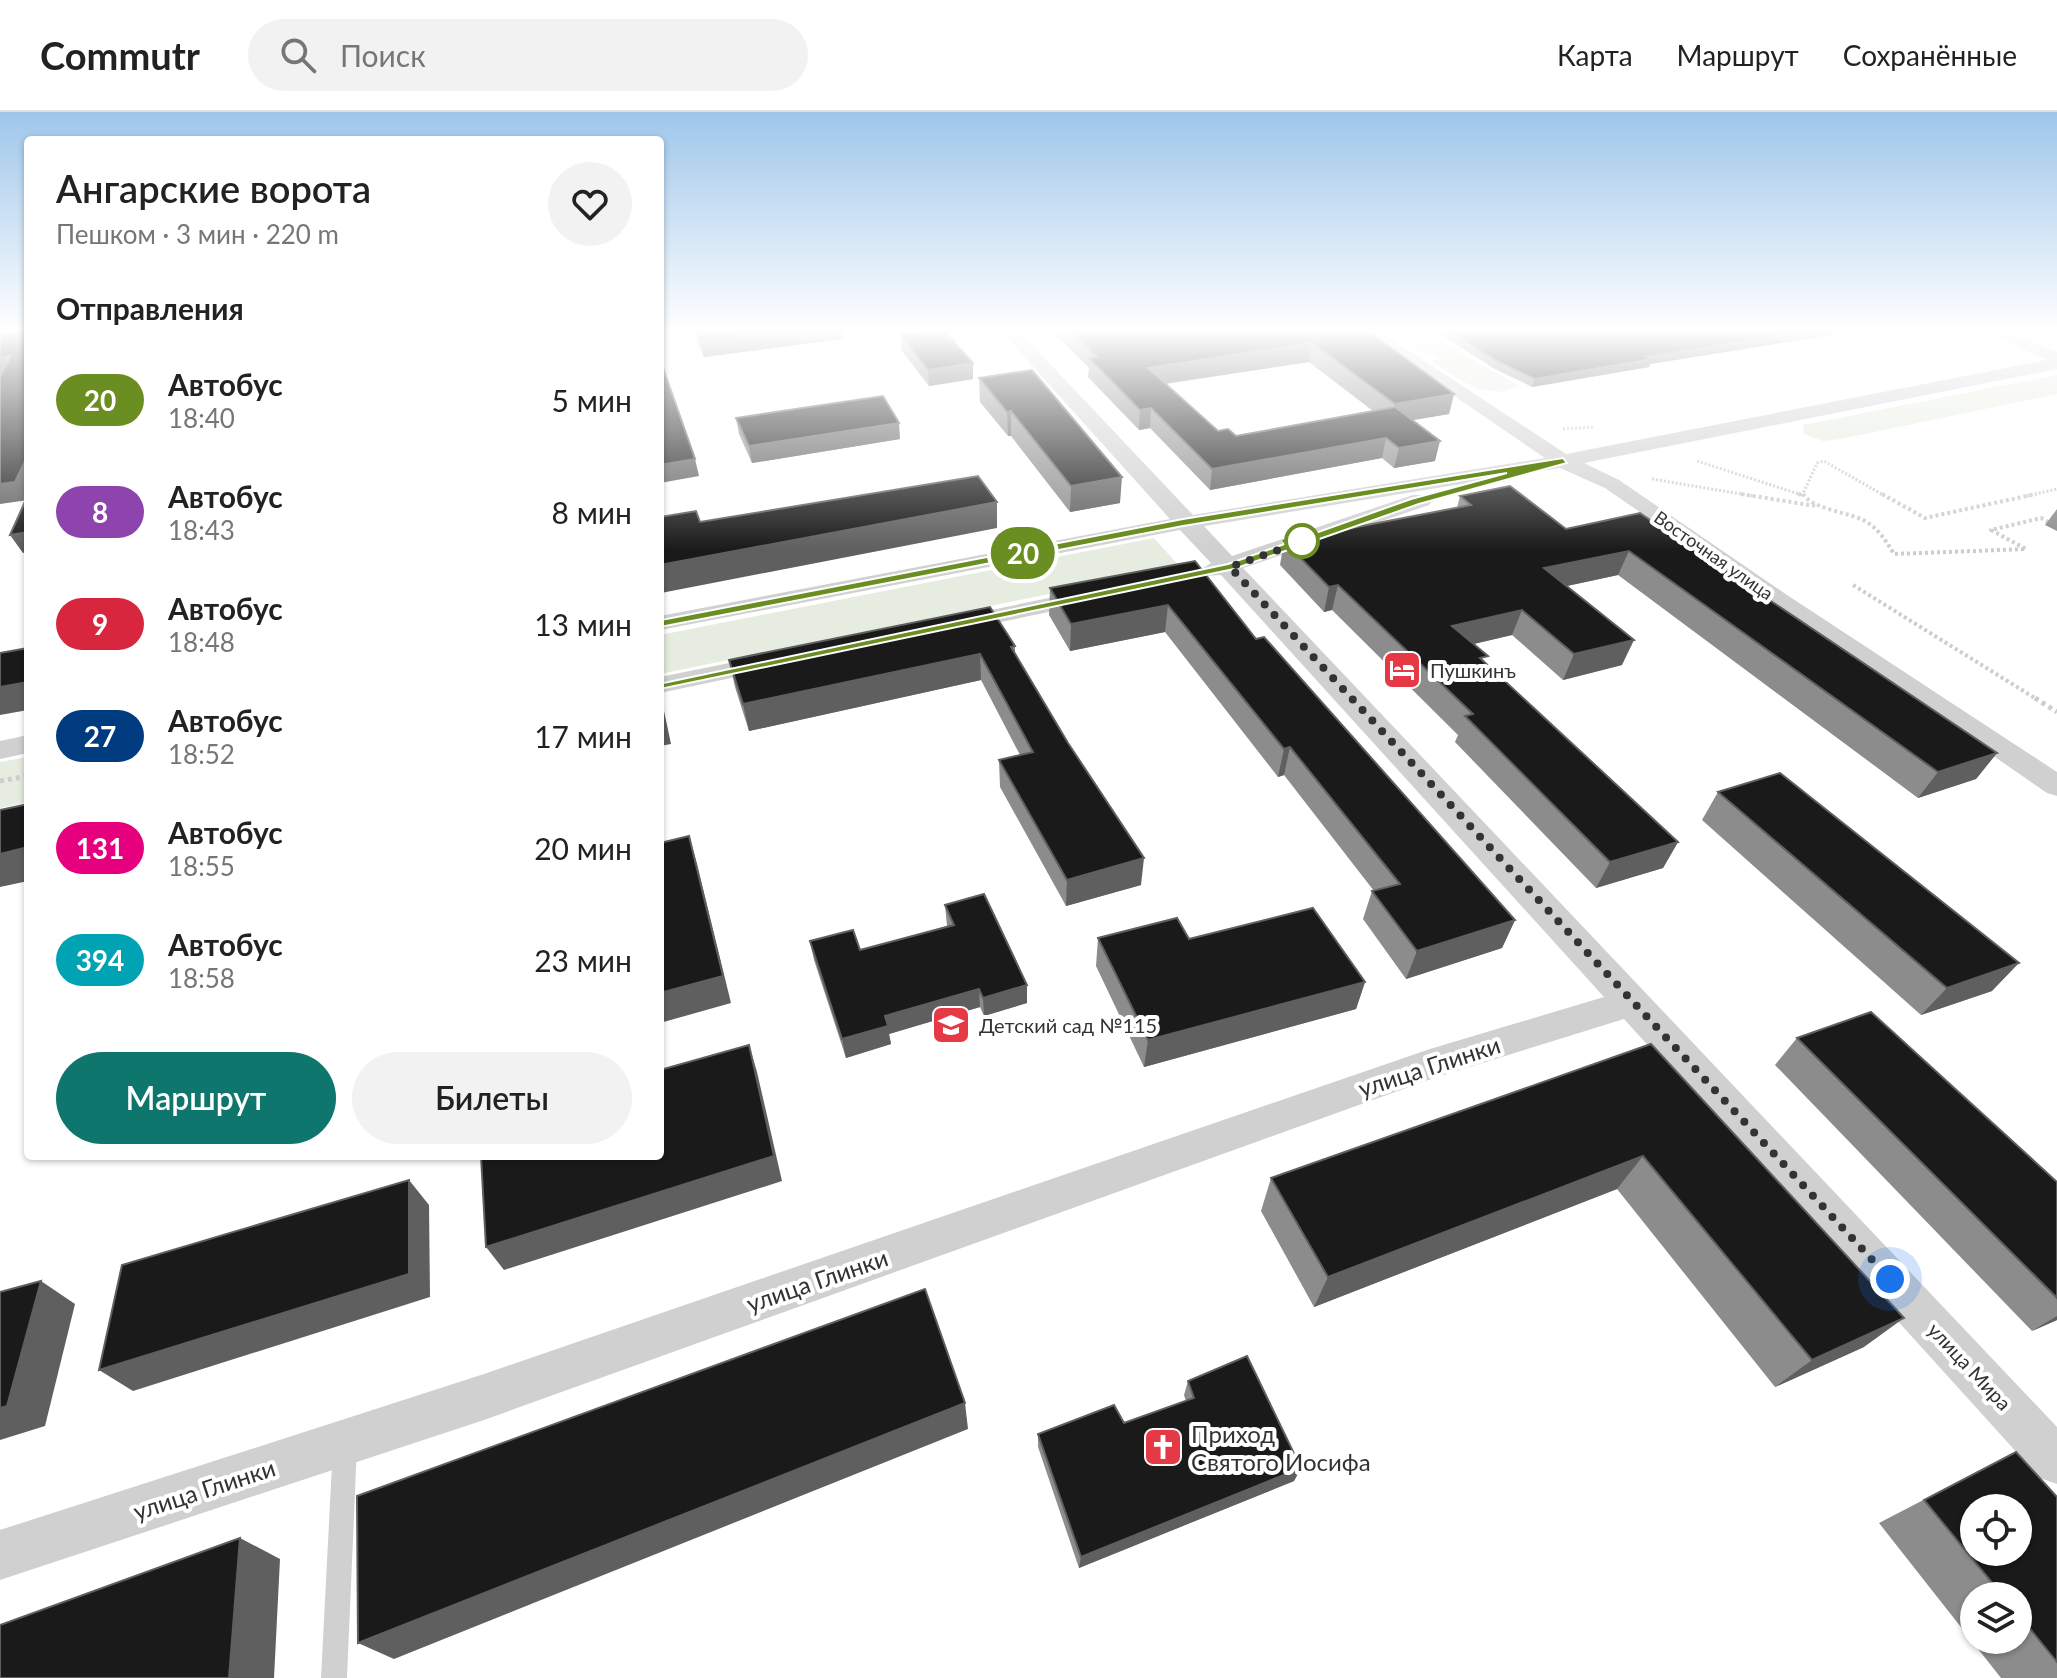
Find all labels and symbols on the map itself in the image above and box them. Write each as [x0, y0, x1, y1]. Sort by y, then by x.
street label: Восточная улица [1650, 506, 1778, 604]
unlabelled marker [1285, 524, 1319, 558]
line badge: 20 [987, 527, 1059, 579]
hotel icon: Пушкинъ [1381, 649, 1423, 691]
place label: Пушкинъ [1430, 658, 1516, 682]
school or university icon: Детский сад №115 [930, 1004, 972, 1046]
place label: Детский сад №115 [979, 1013, 1157, 1037]
street label: улица Глинки [1354, 1029, 1504, 1103]
street label: улица Глинки [743, 1242, 891, 1318]
your location [1870, 1259, 1910, 1299]
street label: улица Мира [1923, 1317, 2017, 1415]
place label: Приход Святого Иосифа [1191, 1419, 1371, 1476]
church icon: Приход Святого Иосифа [1142, 1426, 1184, 1468]
street label: улица Глинки [129, 1452, 279, 1526]

